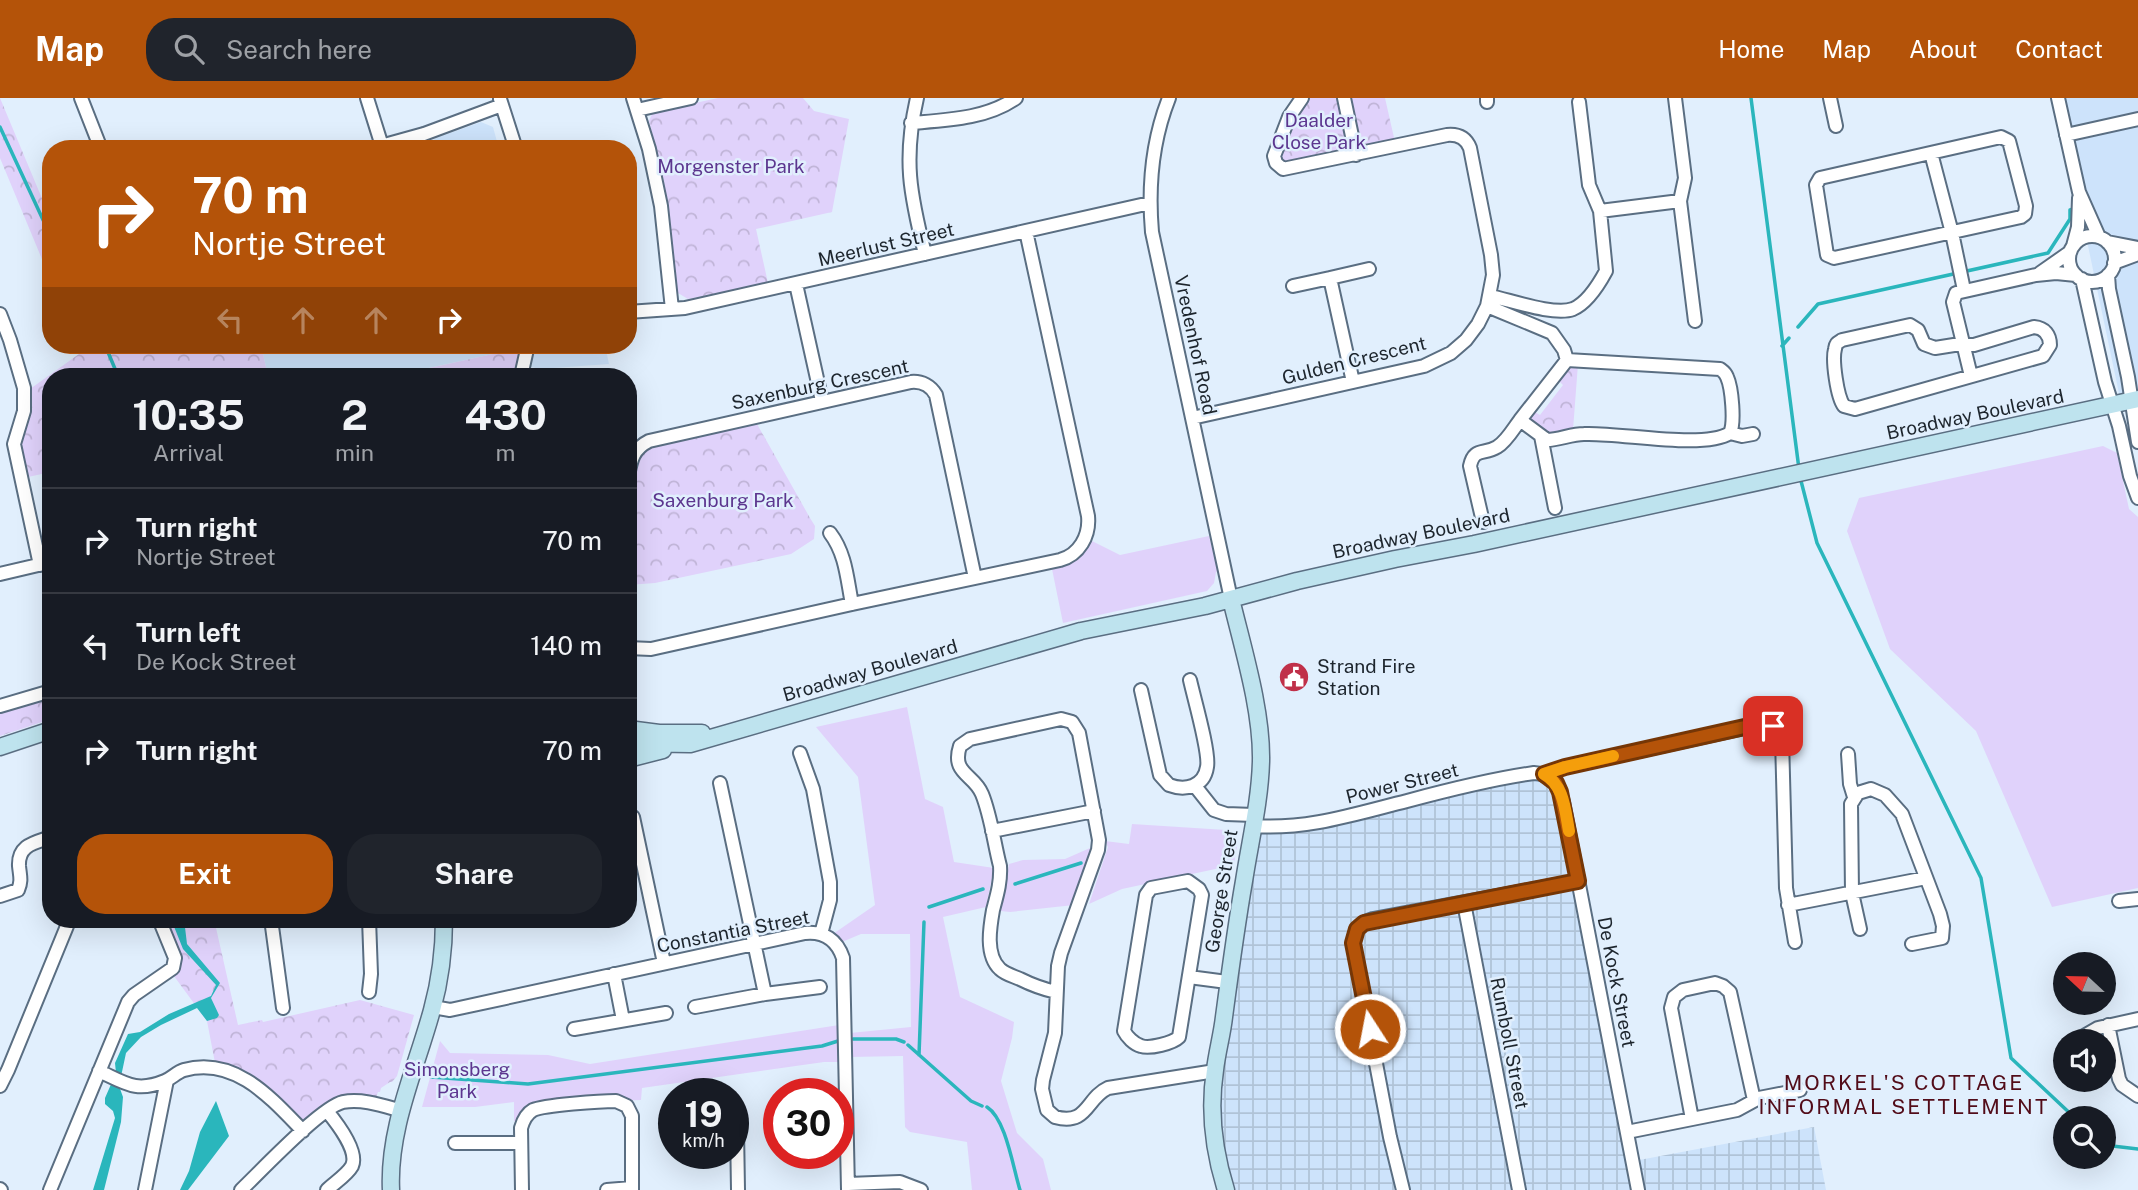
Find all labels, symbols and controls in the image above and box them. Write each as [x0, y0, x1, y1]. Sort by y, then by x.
search box [146, 18, 636, 81]
text: Map [35, 30, 104, 68]
icon: search [170, 30, 208, 68]
text: Search here [226, 34, 372, 65]
text: Home [1718, 35, 1784, 63]
text: Map [1822, 35, 1871, 63]
text: About [1909, 35, 1977, 63]
text: Contact [2015, 35, 2103, 63]
park label: Daalder Close Park [1272, 109, 1367, 153]
park label: Morgenster Park [657, 155, 805, 177]
text: 70 m [192, 166, 309, 224]
icon: right [77, 168, 168, 259]
street label: Meerlust Street [816, 218, 956, 270]
text: Nortje Street [192, 225, 386, 262]
street label: Vredenhof Road [1170, 273, 1222, 417]
icon: left [211, 301, 249, 339]
icon: ahead [284, 301, 322, 339]
icon: ahead [357, 301, 395, 339]
icon: right [430, 301, 468, 339]
street label: Gulden Crescent [1280, 331, 1428, 389]
street label: Saxenburg Crescent [729, 354, 911, 414]
street label: Broadway Boulevard [1884, 384, 2066, 444]
text: 10:35 [132, 390, 245, 439]
text: 2 [341, 390, 368, 439]
text: 430 [464, 390, 547, 439]
text: Arrival [153, 439, 224, 466]
text: min [335, 439, 374, 466]
text: m [496, 439, 515, 466]
park label: Saxenburg Park [652, 489, 794, 511]
street label: Broadway Boulevard [1330, 503, 1512, 563]
text: Turn right [136, 512, 258, 543]
icon: right [77, 522, 115, 560]
text: 70 m [542, 525, 602, 556]
text: Nortje Street [136, 543, 276, 570]
text: Turn left [136, 617, 241, 648]
icon: left [77, 627, 115, 665]
text: 140 m [530, 630, 602, 661]
street label: Broadway Boulevard [780, 634, 960, 706]
text: De Kock Street [136, 648, 297, 675]
place label: Strand Fire Station [1317, 655, 1415, 699]
public building icon: Strand Fire Station [1277, 660, 1311, 694]
pin [1743, 696, 1803, 756]
icon: arrive [1754, 707, 1792, 745]
icon: right [77, 732, 115, 770]
text: Turn right [136, 735, 258, 766]
text: 70 m [542, 735, 602, 766]
street label: Power Street [1343, 758, 1461, 808]
street label: George Street [1200, 828, 1242, 954]
button: Exit [77, 834, 333, 914]
button: Share [347, 834, 602, 914]
street label: Constantia Street [655, 905, 811, 957]
street label: De Kock Street [1594, 915, 1640, 1049]
north arrow [2053, 952, 2116, 1015]
map controls [2053, 952, 2116, 1169]
street label: Rumboll Street [1486, 975, 1534, 1111]
position arrow [1333, 992, 1407, 1066]
button: sound [2053, 1029, 2116, 1092]
park label: Simonsberg Park [404, 1058, 510, 1102]
district label: MORKEL'S COTTAGE INFORMAL SETTLEMENT [1759, 1070, 2049, 1119]
speed limit sign: 30 [763, 1078, 854, 1169]
text: 19 [684, 1094, 723, 1135]
button: search [2053, 1106, 2116, 1169]
text: km/h [682, 1130, 725, 1151]

